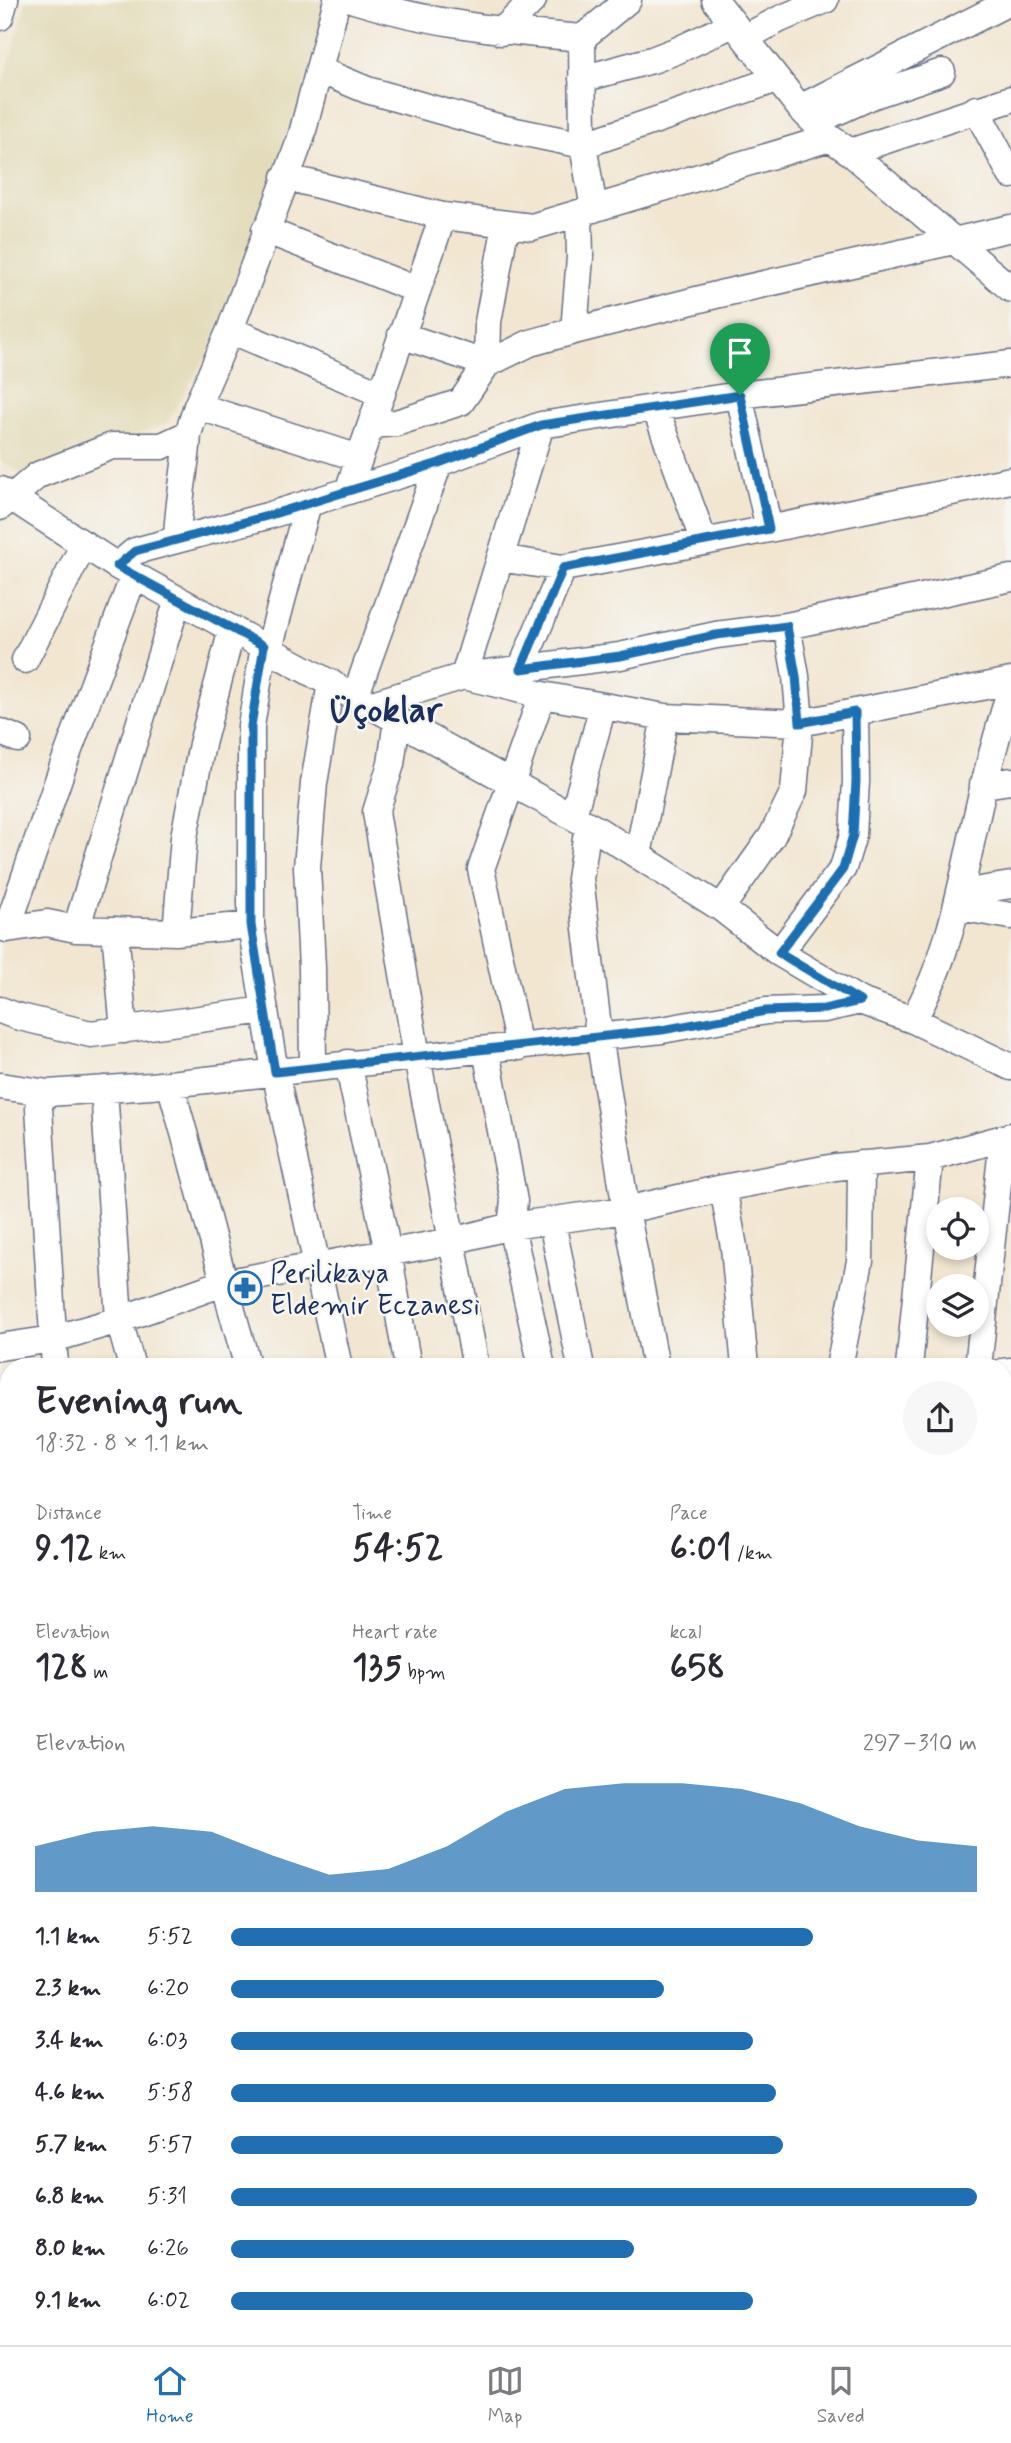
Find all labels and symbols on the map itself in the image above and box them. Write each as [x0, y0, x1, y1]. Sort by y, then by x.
pin [710, 323, 770, 395]
district label: Üçoklar [328, 688, 443, 734]
place label: Perilikaya Eldemir Eczanesi [270, 1256, 480, 1325]
pharmacy icon: Perilikaya Eldemir Eczanesi [226, 1269, 264, 1307]

